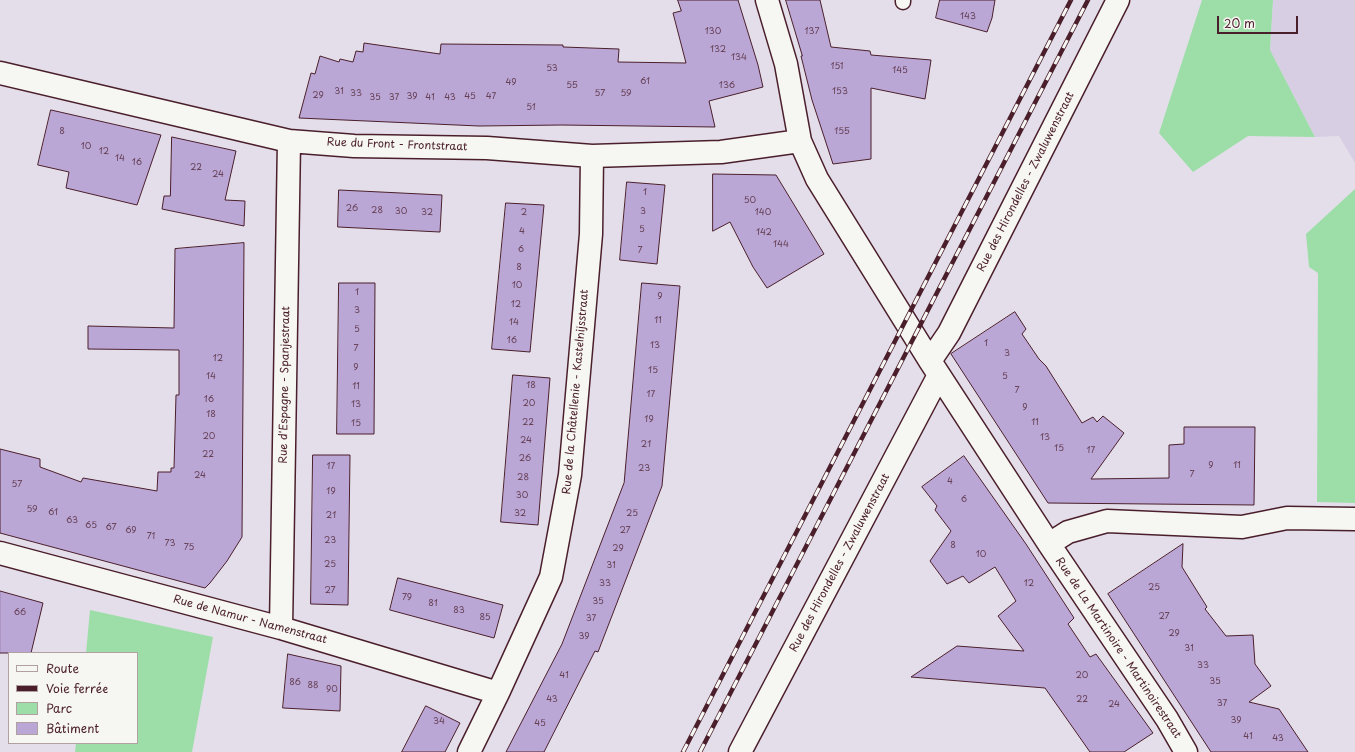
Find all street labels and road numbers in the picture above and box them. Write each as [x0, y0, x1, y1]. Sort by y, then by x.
street label: Rue des Hirondelles - Zwaluwenstraat [975, 90, 1077, 274]
street label: Rue du Front - Frontstraat [326, 136, 468, 154]
street label: Rue de la Châtellenie - Kastelnijsstraat [560, 289, 592, 495]
street label: Rue d'Espagne - Spanjestraat [277, 306, 293, 464]
street label: Rue des Hirondelles - Zwaluwenstraat [787, 472, 893, 654]
street label: Rue de La Martinoire - Martinoirestraat [1052, 555, 1184, 741]
street label: Rue de Namur - Namenstraat [172, 593, 328, 647]

